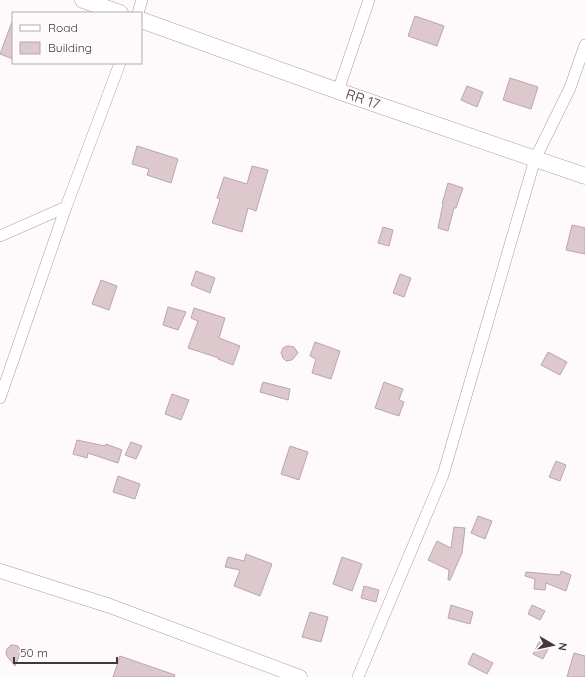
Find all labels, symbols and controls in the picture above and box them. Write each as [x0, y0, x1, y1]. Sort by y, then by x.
legend [12, 12, 142, 64]
text: Road [48, 20, 78, 35]
text: Building [48, 40, 92, 55]
street label: RR 17 [344, 85, 382, 113]
north arrow [533, 625, 573, 665]
scale bar [14, 639, 117, 665]
text: N [555, 641, 570, 652]
text: 50 m [20, 645, 48, 660]

